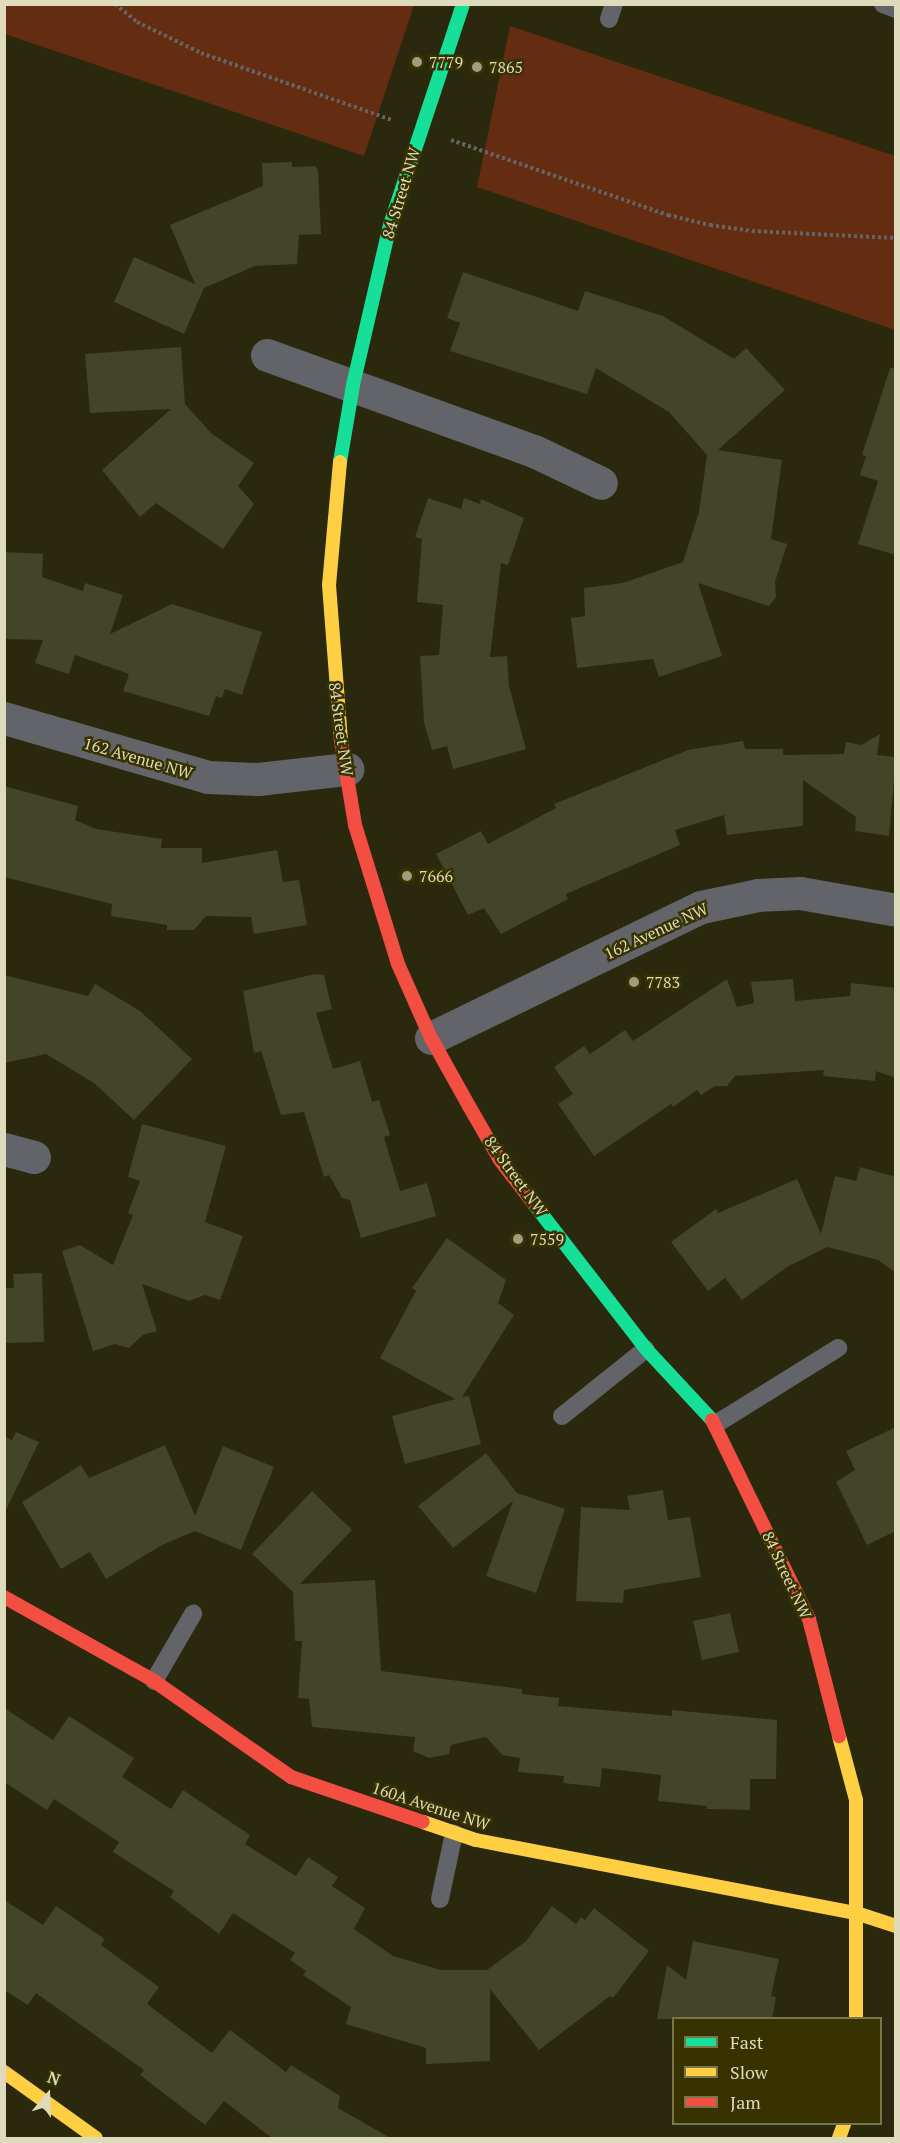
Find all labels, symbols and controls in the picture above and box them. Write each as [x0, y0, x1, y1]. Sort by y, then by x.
place label: 7779 [429, 52, 463, 72]
marker: 7779 [410, 55, 424, 69]
place label: 7865 [489, 57, 523, 77]
marker: 7865 [470, 60, 484, 74]
street label: 84 Street NW [378, 145, 424, 241]
street label: 84 Street NW [325, 681, 357, 777]
street label: 162 Avenue NW [81, 733, 195, 783]
place label: 7666 [419, 866, 453, 886]
marker: 7666 [400, 869, 414, 883]
street label: 162 Avenue NW [601, 899, 711, 963]
place label: 7783 [646, 972, 680, 992]
marker: 7783 [627, 975, 641, 989]
street label: 84 Street NW [481, 1132, 551, 1220]
place label: 7559 [530, 1229, 564, 1249]
marker: 7559 [511, 1232, 525, 1246]
street label: 84 Street NW [758, 1528, 816, 1622]
street label: 160A Avenue NW [369, 1778, 493, 1834]
legend [672, 2017, 882, 2125]
text: Fast [730, 2030, 763, 2054]
text: Slow [730, 2060, 768, 2084]
north arrow [18, 2065, 78, 2125]
text: N [45, 2066, 63, 2090]
text: Jam [730, 2090, 761, 2114]

